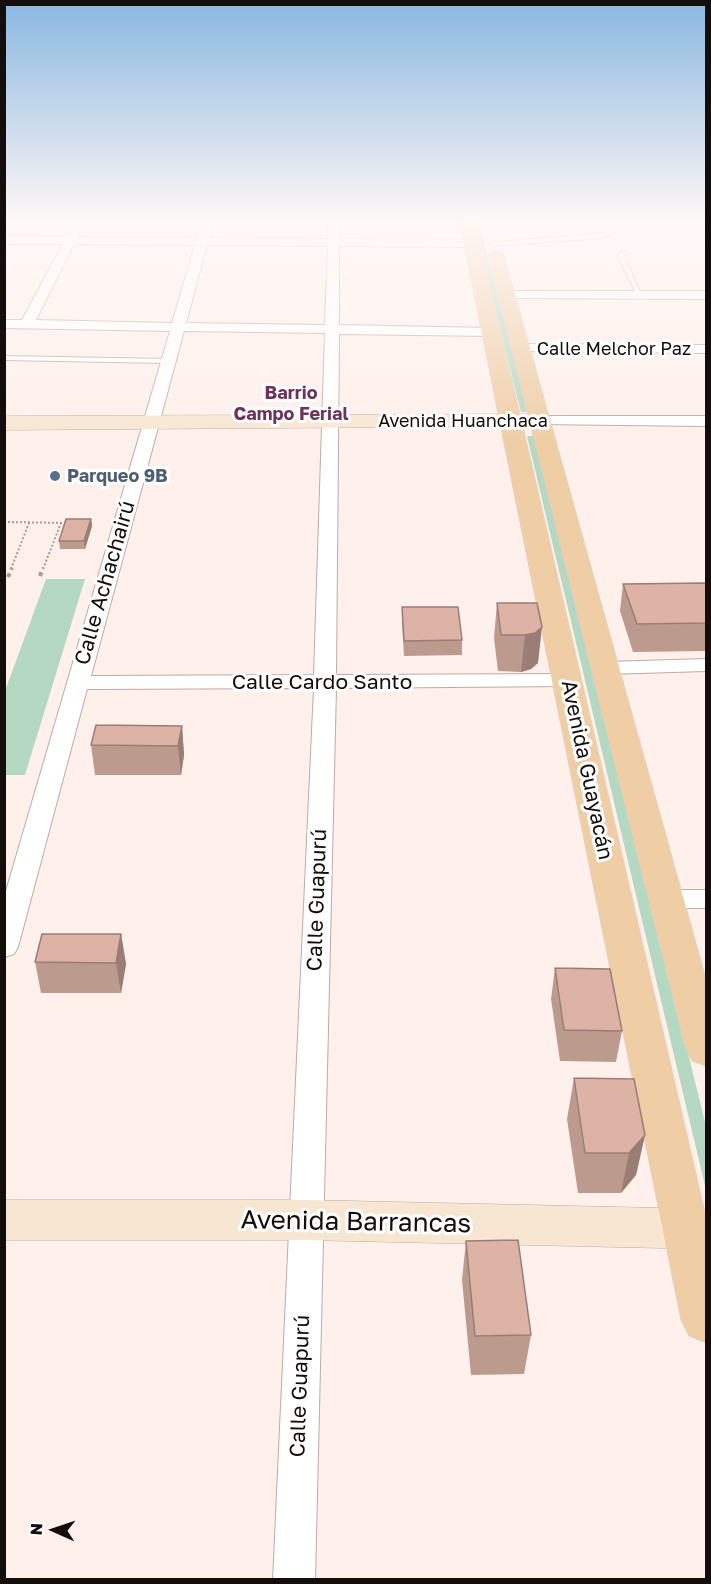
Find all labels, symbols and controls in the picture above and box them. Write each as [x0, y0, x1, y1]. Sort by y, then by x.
street label: Calle Melchor Paz [537, 338, 691, 360]
district label: Barrio Campo Ferial [234, 382, 348, 424]
street label: Avenida Huanchaca [378, 410, 548, 432]
place label: Parqueo 9B [67, 465, 168, 487]
marker: Parqueo 9B [48, 469, 62, 483]
street label: Calle Achachairú [70, 498, 140, 668]
street label: Calle Cardo Santo [232, 669, 412, 695]
street label: Avenida Guayacán [556, 678, 618, 862]
street label: Calle Guapurú [302, 828, 332, 972]
street label: Avenida Barrancas [240, 1204, 472, 1240]
street label: Calle Guapurú [285, 1314, 315, 1458]
north arrow [24, 1500, 84, 1560]
text: N [26, 1522, 46, 1536]

